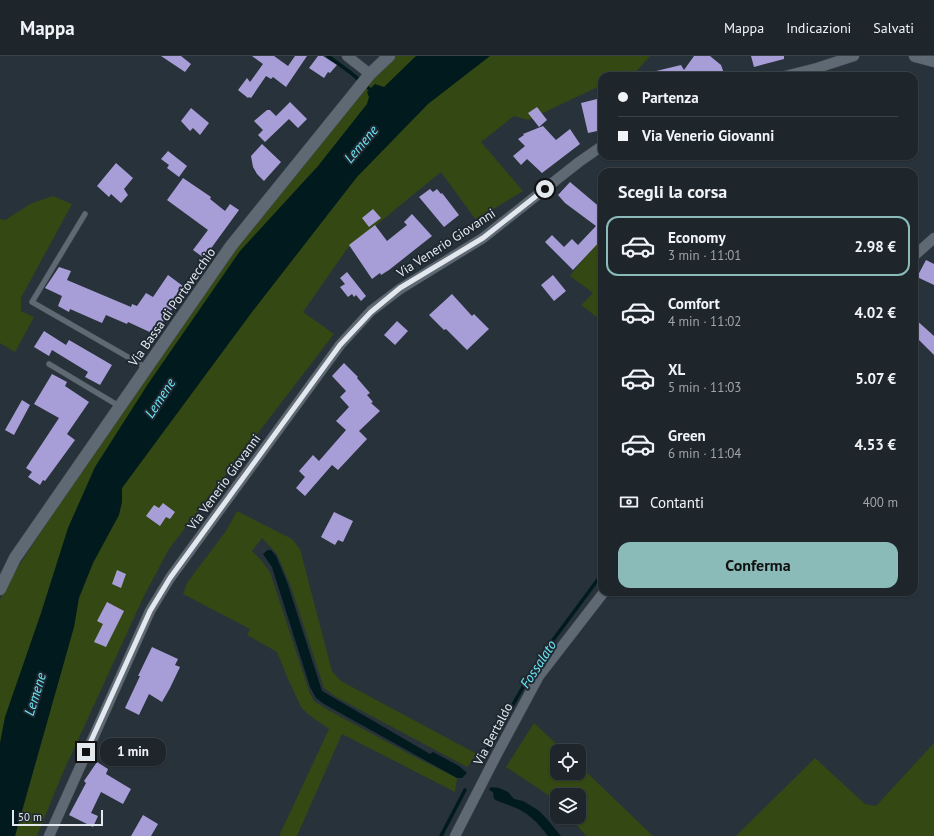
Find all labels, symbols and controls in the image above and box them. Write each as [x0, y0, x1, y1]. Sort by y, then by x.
text: Mappa [20, 16, 75, 40]
text: Mappa [724, 19, 764, 37]
text: Indicazioni [786, 19, 851, 37]
text: Salvati [873, 19, 914, 37]
text: Partenza [642, 88, 699, 107]
water label: Lemene [340, 121, 382, 167]
text: Via Venerio Giovanni [642, 126, 774, 145]
route start [536, 180, 554, 198]
text: Scegli la corsa [618, 180, 727, 203]
street label: Via Venerio Giovanni [393, 205, 499, 282]
icon: car [620, 228, 656, 264]
text: Economy [668, 228, 726, 247]
text: 2.98 € [854, 237, 896, 256]
street label: Via Bassa di Portovecchio [124, 244, 219, 370]
text: 3 min · 11:01 [668, 247, 741, 264]
icon: car [620, 294, 656, 330]
text: Comfort [668, 294, 720, 313]
text: 4.02 € [854, 303, 896, 322]
text: 4 min · 11:02 [668, 313, 741, 330]
icon: car [620, 360, 656, 396]
text: XL [668, 360, 685, 379]
text: 5.07 € [855, 369, 896, 388]
water label: Lemene [141, 374, 180, 421]
text: 5 min · 11:03 [668, 379, 741, 396]
icon: car [620, 426, 656, 462]
text: Green [668, 426, 706, 445]
street label: Via Venerio Giovanni [183, 431, 264, 534]
text: 4.53 € [854, 435, 896, 454]
text: 6 min · 11:04 [668, 445, 741, 462]
icon: cash [618, 491, 640, 513]
text: Contanti [650, 493, 704, 512]
text: 400 m [863, 494, 898, 511]
button: Conferma [618, 542, 898, 588]
water label: Fossalato [516, 637, 560, 691]
water label: Lemene [20, 670, 50, 718]
street label: Via Bertaldo [469, 700, 517, 769]
callout: 1 min [100, 738, 166, 766]
route end [77, 743, 95, 761]
text: 1 min [117, 743, 149, 760]
map controls [550, 744, 586, 824]
button: locate [550, 744, 586, 780]
button: layers [550, 788, 586, 824]
scale bar [12, 808, 103, 827]
text: 50 m [18, 810, 42, 824]

